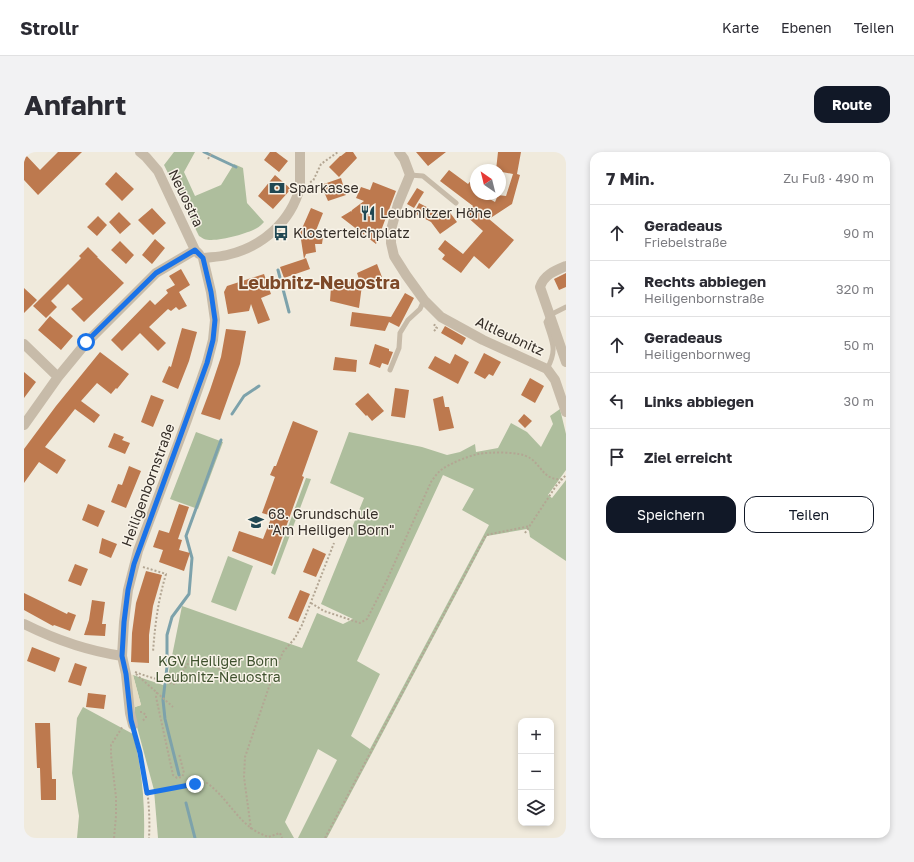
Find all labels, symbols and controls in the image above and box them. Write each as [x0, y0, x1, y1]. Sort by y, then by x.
text: Strollr [20, 16, 79, 39]
text: Karte [722, 19, 759, 36]
text: Ebenen [781, 19, 832, 36]
text: Teilen [854, 19, 894, 36]
button: Route [814, 86, 890, 123]
text: Anfahrt [24, 88, 126, 121]
north arrow [470, 164, 506, 200]
street label: Neuostra [165, 166, 208, 229]
text: 7 Min. [606, 168, 655, 189]
text: Zu Fuß · 490 m [783, 170, 874, 186]
bank icon: Sparkasse [268, 179, 286, 197]
place label: Sparkasse [289, 179, 359, 196]
restaurant icon: Leubnitzer Höhe [359, 204, 377, 222]
place label: Leubnitzer Höhe [380, 204, 491, 221]
text: Geradeaus [644, 216, 722, 234]
icon: ahead [606, 222, 628, 244]
bus stop icon: Klosterteichplatz [272, 224, 290, 242]
place label: Klosterteichplatz [293, 224, 410, 241]
text: 90 m [843, 225, 874, 241]
text: Friebelstraße [644, 234, 727, 250]
district label: Leubnitz-Neuostra [238, 271, 400, 293]
text: Rechts abbiegen [644, 272, 766, 290]
icon: right [606, 278, 628, 300]
text: 320 m [836, 281, 874, 297]
text: Heiligenbornstraße [644, 290, 764, 306]
street label: Altleubnitz [473, 312, 547, 359]
text: Geradeaus [644, 328, 722, 346]
route start [77, 333, 95, 351]
icon: ahead [606, 334, 628, 356]
text: 50 m [844, 337, 874, 353]
text: Heiligenbornweg [644, 346, 751, 362]
icon: left [606, 390, 628, 412]
text: Links abbiegen [644, 392, 754, 410]
text: 30 m [844, 393, 874, 409]
street label: Heiligenbornstraße [117, 421, 178, 549]
icon: arrive [606, 446, 628, 468]
text: Ziel erreicht [644, 448, 732, 466]
button: Speichern [606, 496, 736, 533]
button: Teilen [744, 496, 874, 533]
place label: 68. Grundschule "Am Heiligen Born" [268, 505, 394, 538]
school or university icon: 68. Grundschule "Am Heiligen Born" [247, 513, 265, 531]
park label: KGV Heiliger Born Leubnitz-Neuostra [155, 652, 281, 685]
map controls [518, 718, 554, 826]
button: + [518, 718, 554, 754]
button: − [518, 754, 554, 790]
route end [186, 775, 204, 793]
button: layers [518, 790, 554, 826]

